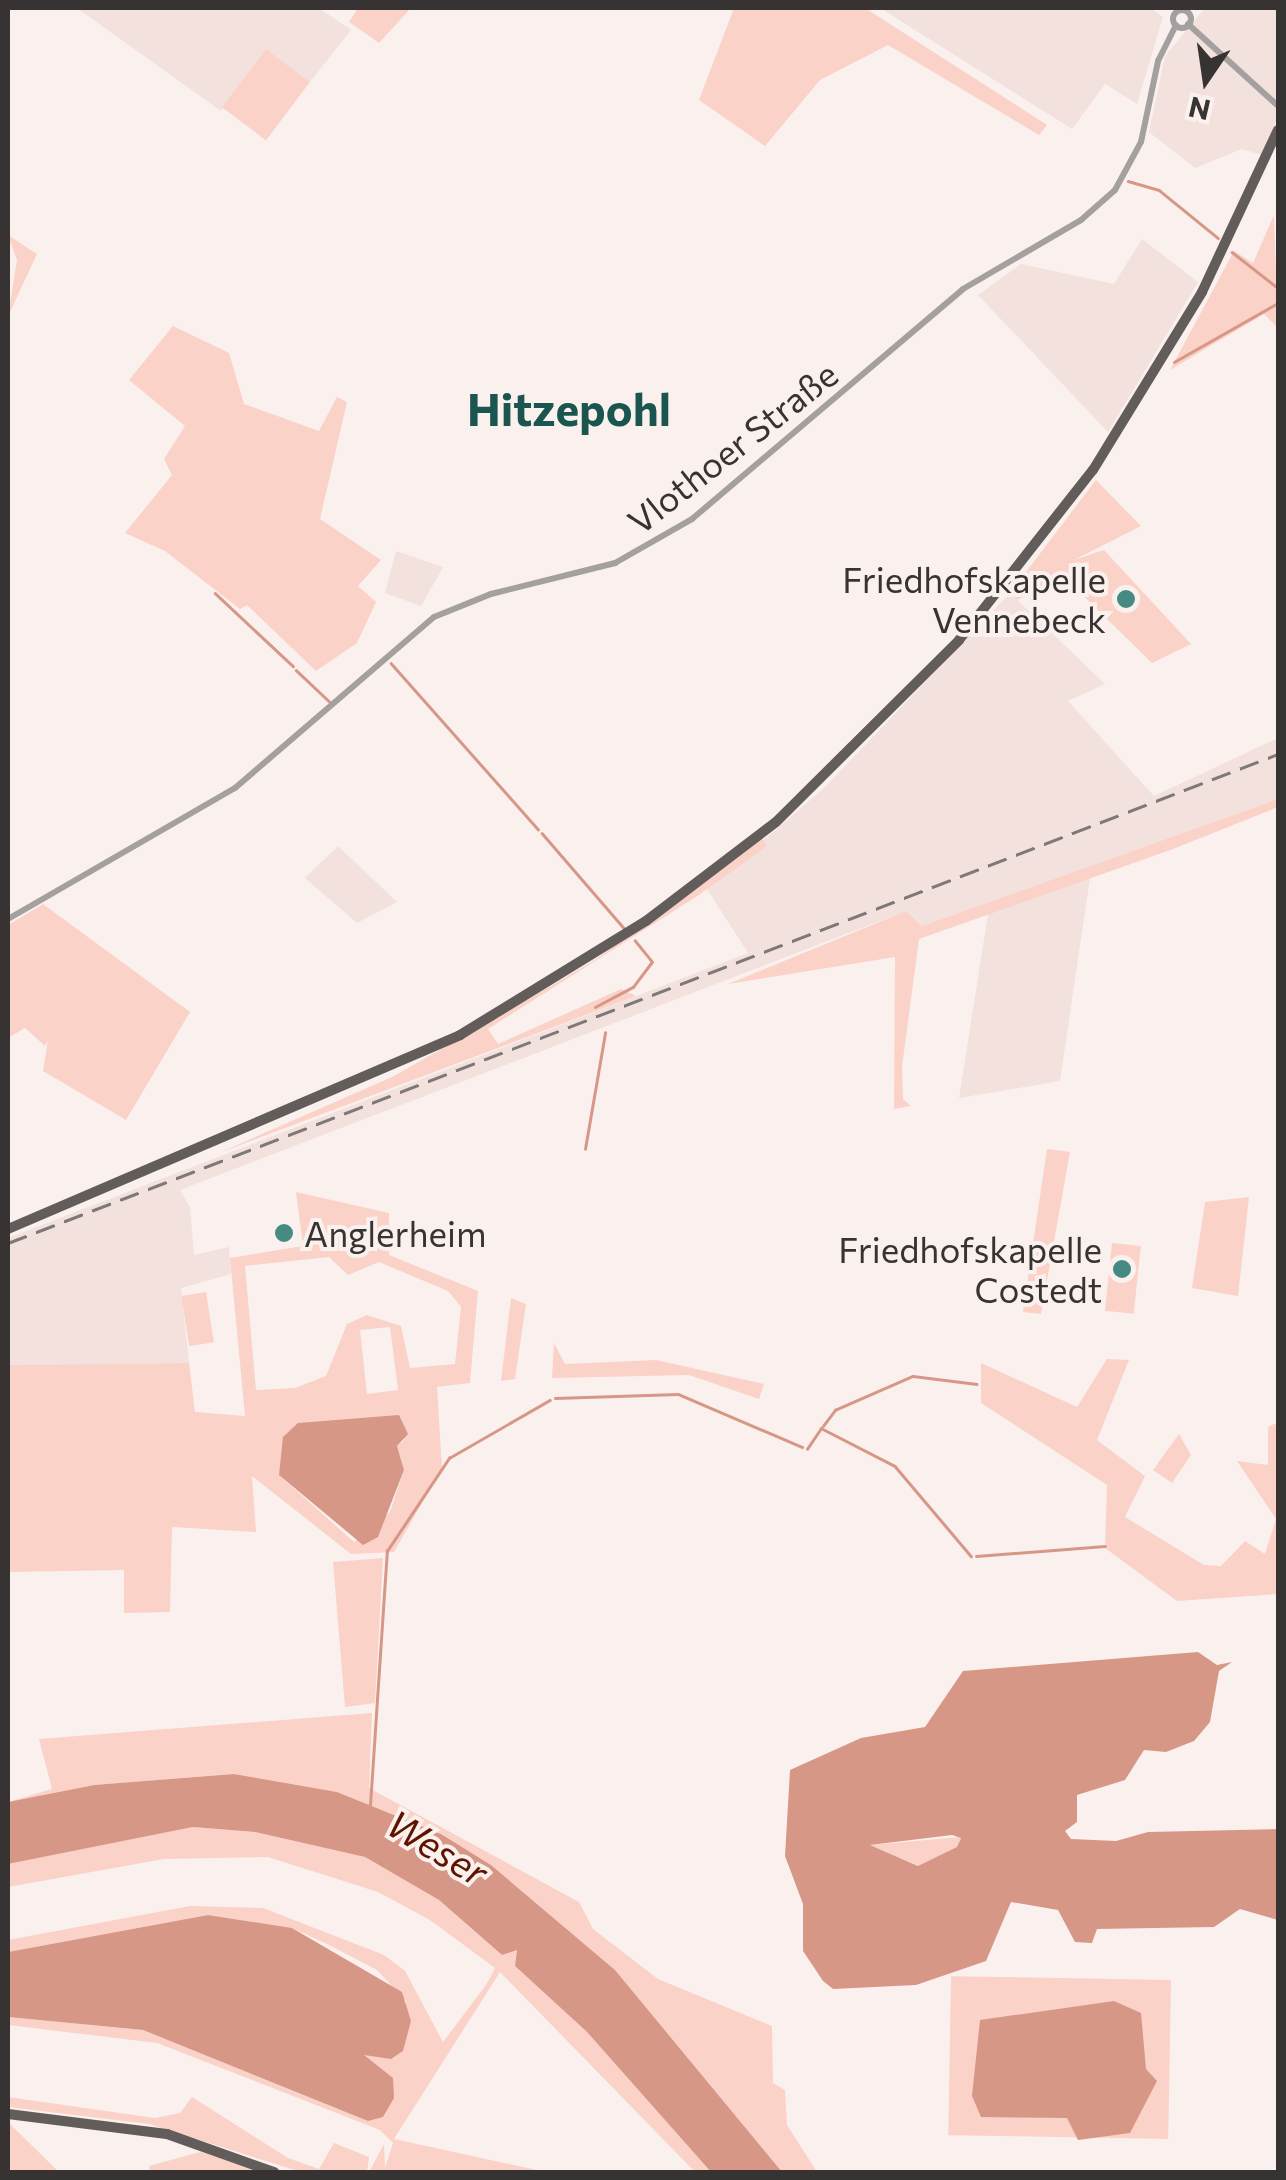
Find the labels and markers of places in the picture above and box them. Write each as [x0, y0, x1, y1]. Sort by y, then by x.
place label: Friedhofskapelle Vennebeck [842, 558, 1106, 640]
marker: Friedhofskapelle Vennebeck [1115, 588, 1137, 610]
place label: Anglerheim [304, 1212, 487, 1254]
marker: Anglerheim [273, 1222, 295, 1244]
place label: Friedhofskapelle Costedt [838, 1228, 1102, 1310]
marker: Friedhofskapelle Costedt [1111, 1258, 1133, 1280]

